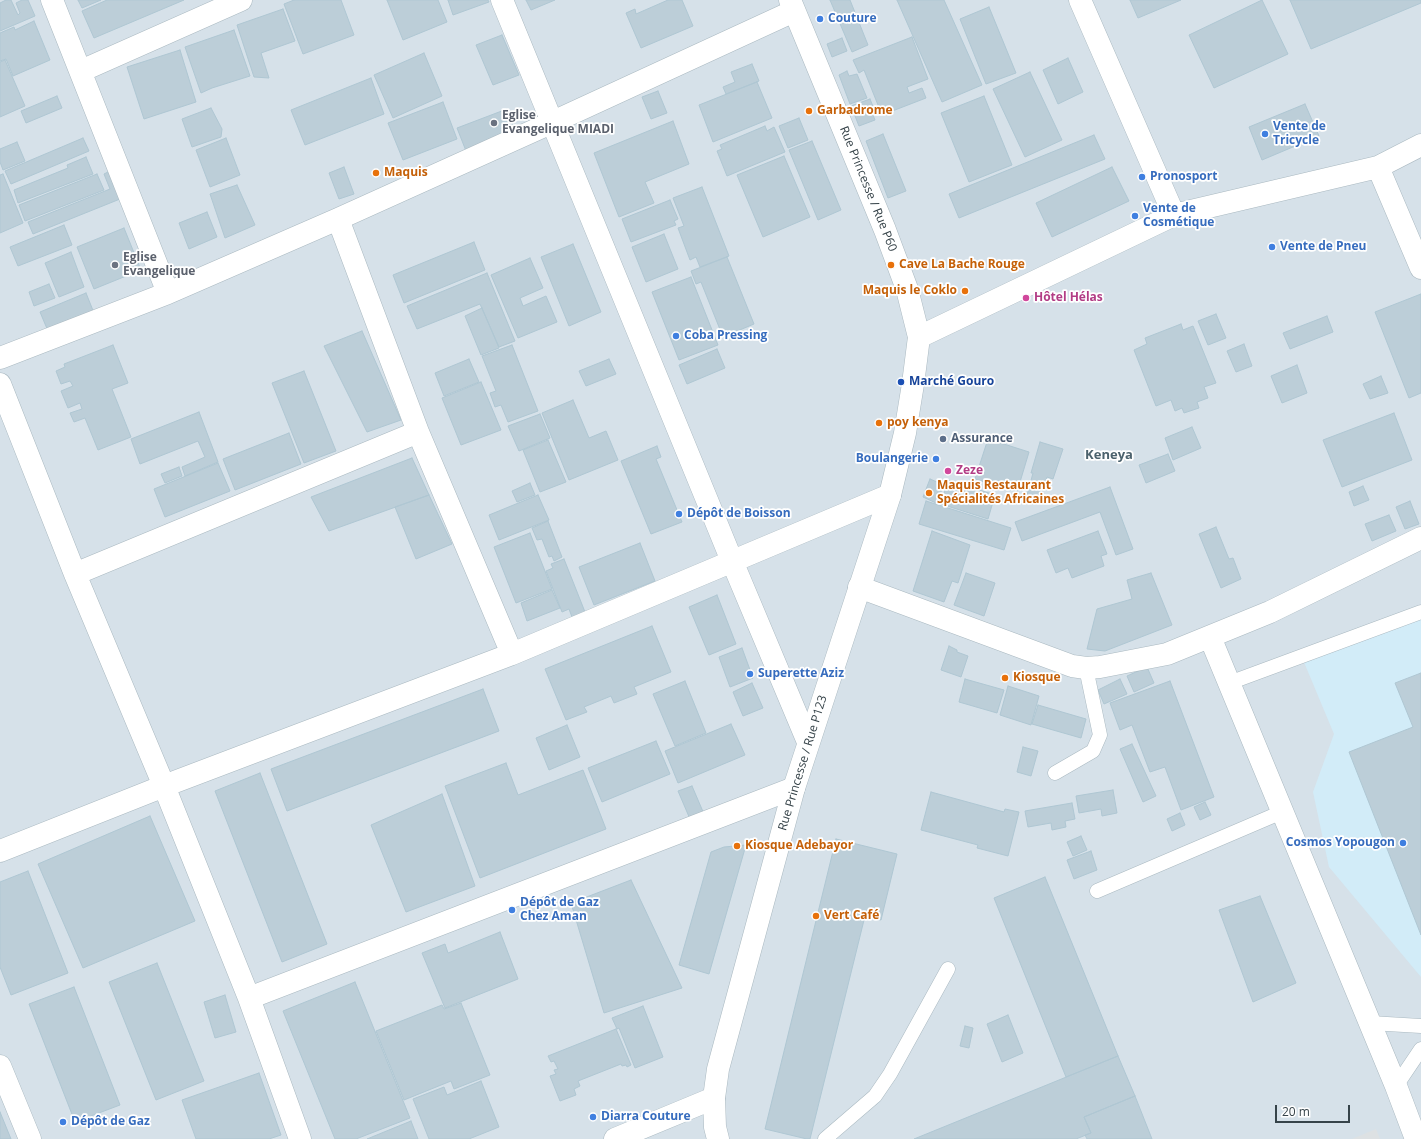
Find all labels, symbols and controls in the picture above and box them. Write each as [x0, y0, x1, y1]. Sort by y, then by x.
place label: Couture [828, 12, 877, 26]
marker: Couture [815, 14, 825, 24]
place label: Garbadrome [817, 104, 893, 118]
marker: Garbadrome [804, 106, 814, 116]
place label: Eglise Evangelique MIADI [502, 109, 614, 137]
marker: Eglise Evangelique MIADI [489, 118, 499, 128]
place label: Vente de Tricycle [1273, 120, 1326, 148]
street label: Rue Princesse / Rue P60 [836, 124, 900, 254]
marker: Vente de Tricycle [1260, 129, 1270, 139]
place label: Maquis [384, 166, 428, 180]
marker: Maquis [371, 168, 381, 178]
place label: Pronosport [1150, 170, 1217, 184]
marker: Pronosport [1137, 172, 1147, 182]
place label: Vente de Cosmétique [1143, 202, 1214, 230]
marker: Vente de Cosmétique [1130, 211, 1140, 221]
place label: Vente de Pneu [1280, 240, 1366, 254]
marker: Vente de Pneu [1267, 242, 1277, 252]
place label: Eglise Evangelique [123, 251, 195, 279]
place label: Cave La Bache Rouge [899, 258, 1025, 272]
marker: Eglise Evangelique [110, 260, 120, 270]
marker: Cave La Bache Rouge [886, 260, 896, 270]
place label: Maquis le Coklo [863, 284, 957, 298]
marker: Maquis le Coklo [960, 286, 970, 296]
place label: Hôtel Hélas [1034, 291, 1103, 305]
marker: Hôtel Hélas [1021, 293, 1031, 303]
place label: Coba Pressing [684, 329, 767, 343]
marker: Coba Pressing [671, 331, 681, 341]
place label: Marché Gouro [909, 375, 994, 389]
marker: Marché Gouro [896, 377, 906, 387]
place label: poy kenya [887, 416, 948, 430]
marker: poy kenya [874, 418, 884, 428]
place label: Assurance [951, 432, 1013, 446]
marker: Assurance [938, 434, 948, 444]
district label: Keneya [1085, 447, 1133, 463]
place label: Boulangerie [856, 452, 928, 466]
marker: Boulangerie [931, 454, 941, 464]
place label: Zeze [956, 464, 983, 478]
marker: Zeze [943, 466, 953, 476]
place label: Maquis Restaurant Spécialités Africaines [937, 479, 1064, 507]
marker: Maquis Restaurant Spécialités Africaines [924, 488, 934, 498]
place label: Dépôt de Boisson [687, 507, 791, 521]
marker: Dépôt de Boisson [674, 509, 684, 519]
place label: Superette Aziz [758, 667, 844, 681]
marker: Superette Aziz [745, 669, 755, 679]
place label: Kiosque [1013, 671, 1061, 685]
marker: Kiosque [1000, 673, 1010, 683]
street label: Rue Princesse / Rue P123 [776, 694, 830, 832]
place label: Cosmos Yopougon [1286, 836, 1395, 850]
marker: Cosmos Yopougon [1398, 838, 1408, 848]
place label: Kiosque Adebayor [745, 839, 853, 853]
marker: Kiosque Adebayor [732, 841, 742, 851]
place label: Dépôt de Gaz Chez Aman [520, 896, 599, 924]
marker: Dépôt de Gaz Chez Aman [507, 905, 517, 915]
place label: Vert Café [824, 909, 879, 923]
marker: Vert Café [811, 911, 821, 921]
scale bar [1277, 1097, 1352, 1123]
text: 20 m [1282, 1103, 1310, 1120]
place label: Diarra Couture [601, 1110, 691, 1124]
marker: Diarra Couture [588, 1112, 598, 1122]
place label: Dépôt de Gaz [71, 1115, 150, 1129]
marker: Dépôt de Gaz [58, 1117, 68, 1127]

